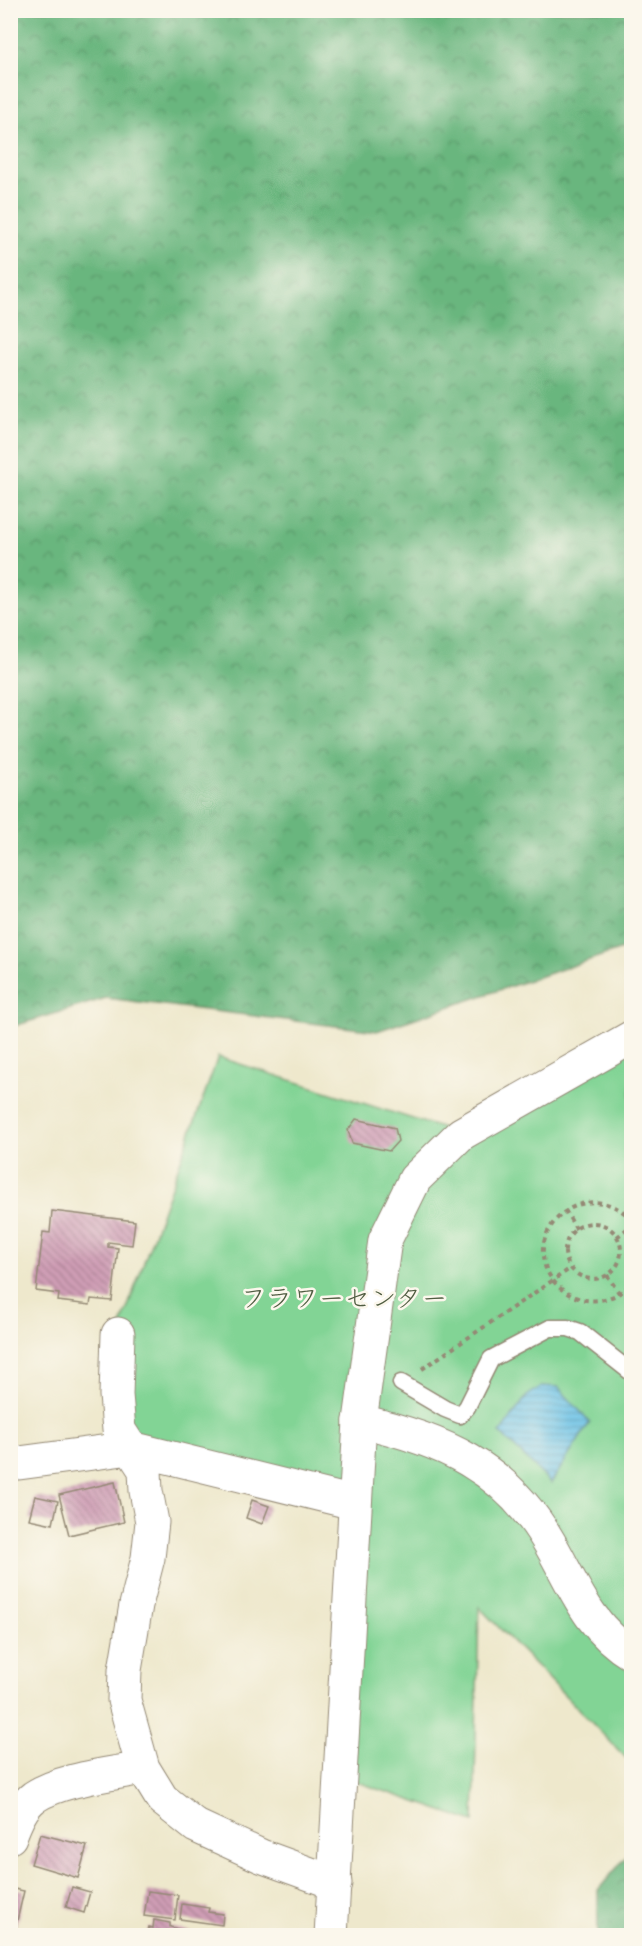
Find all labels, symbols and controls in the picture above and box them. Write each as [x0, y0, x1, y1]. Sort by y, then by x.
park label: フラワーセンター [241, 1282, 447, 1320]

